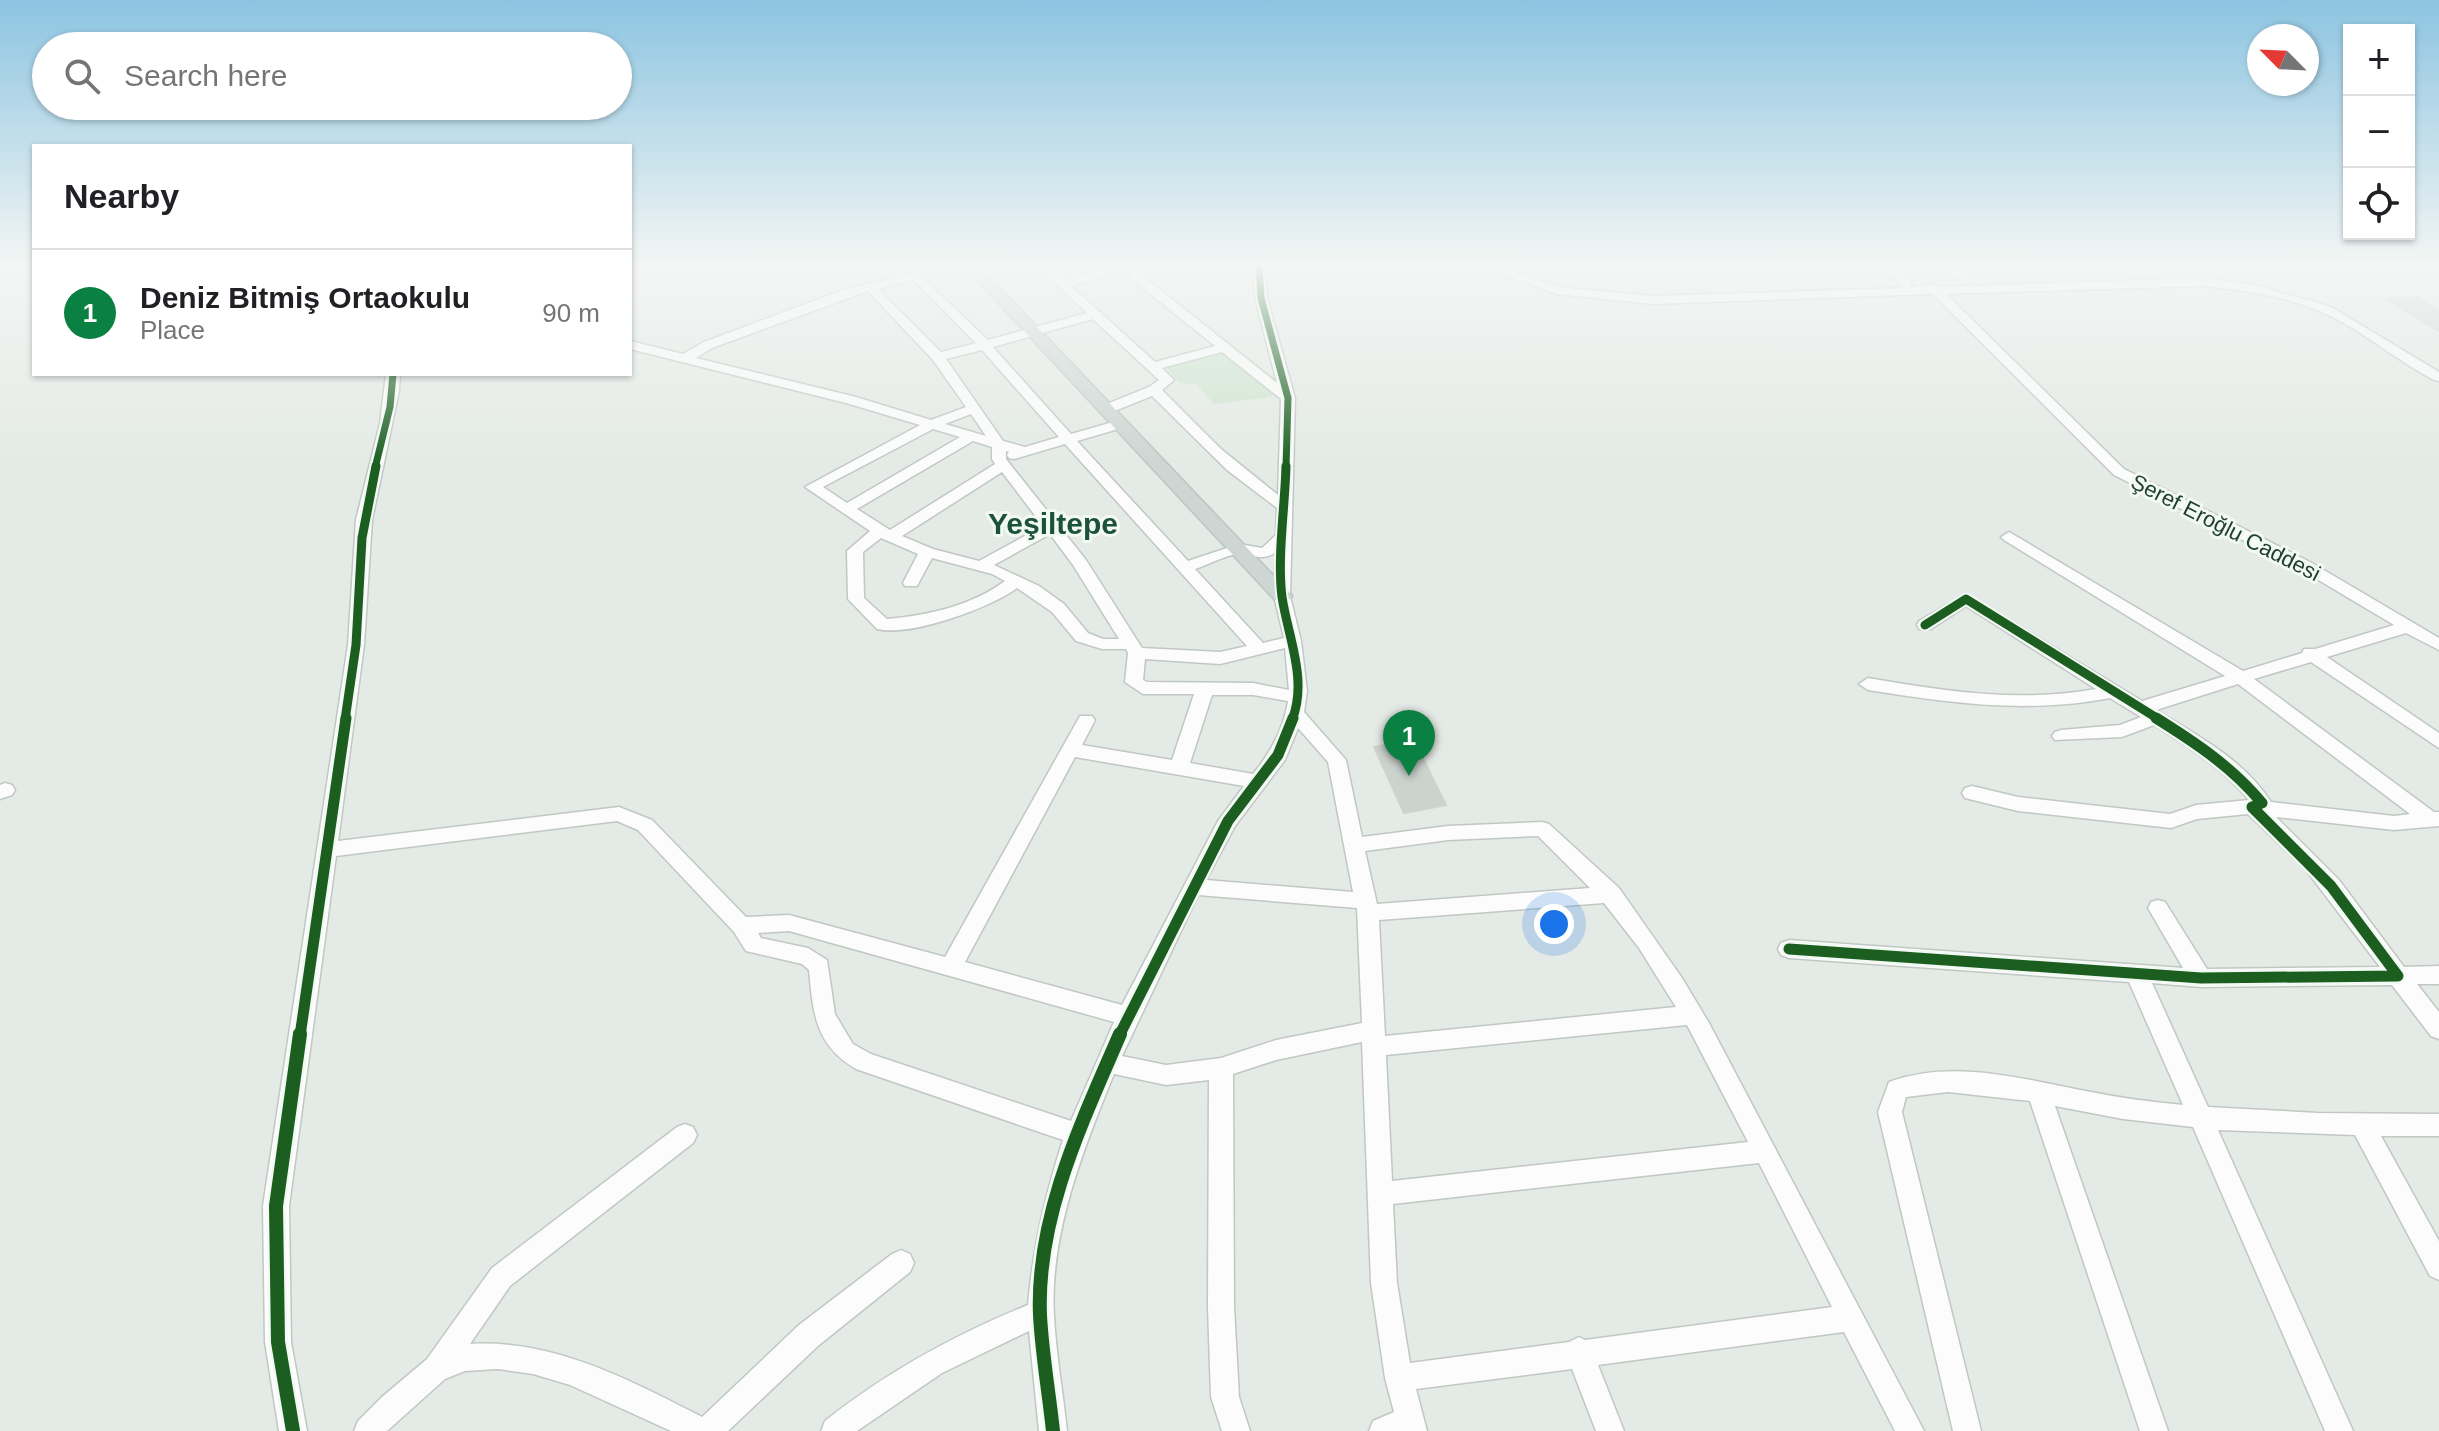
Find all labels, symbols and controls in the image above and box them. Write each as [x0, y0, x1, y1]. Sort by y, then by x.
north arrow [2247, 24, 2319, 96]
map controls [2343, 24, 2415, 240]
button: + [2343, 24, 2415, 96]
search box [32, 32, 632, 120]
icon: search [60, 54, 104, 98]
text: Search here [124, 59, 287, 92]
button: − [2343, 96, 2415, 168]
button: locate [2343, 168, 2415, 240]
text: Nearby [64, 177, 179, 215]
text: Deniz Bitmiş Ortaokulu [140, 281, 470, 314]
text: 1 [83, 298, 97, 328]
text: 90 m [542, 298, 600, 328]
text: Place [140, 315, 205, 345]
street label: Şeref Eroğlu Caddesi [2127, 469, 2325, 586]
district label: Yeşiltepe [988, 507, 1118, 540]
pin: 1 [1383, 710, 1435, 776]
your location [1534, 904, 1574, 944]

